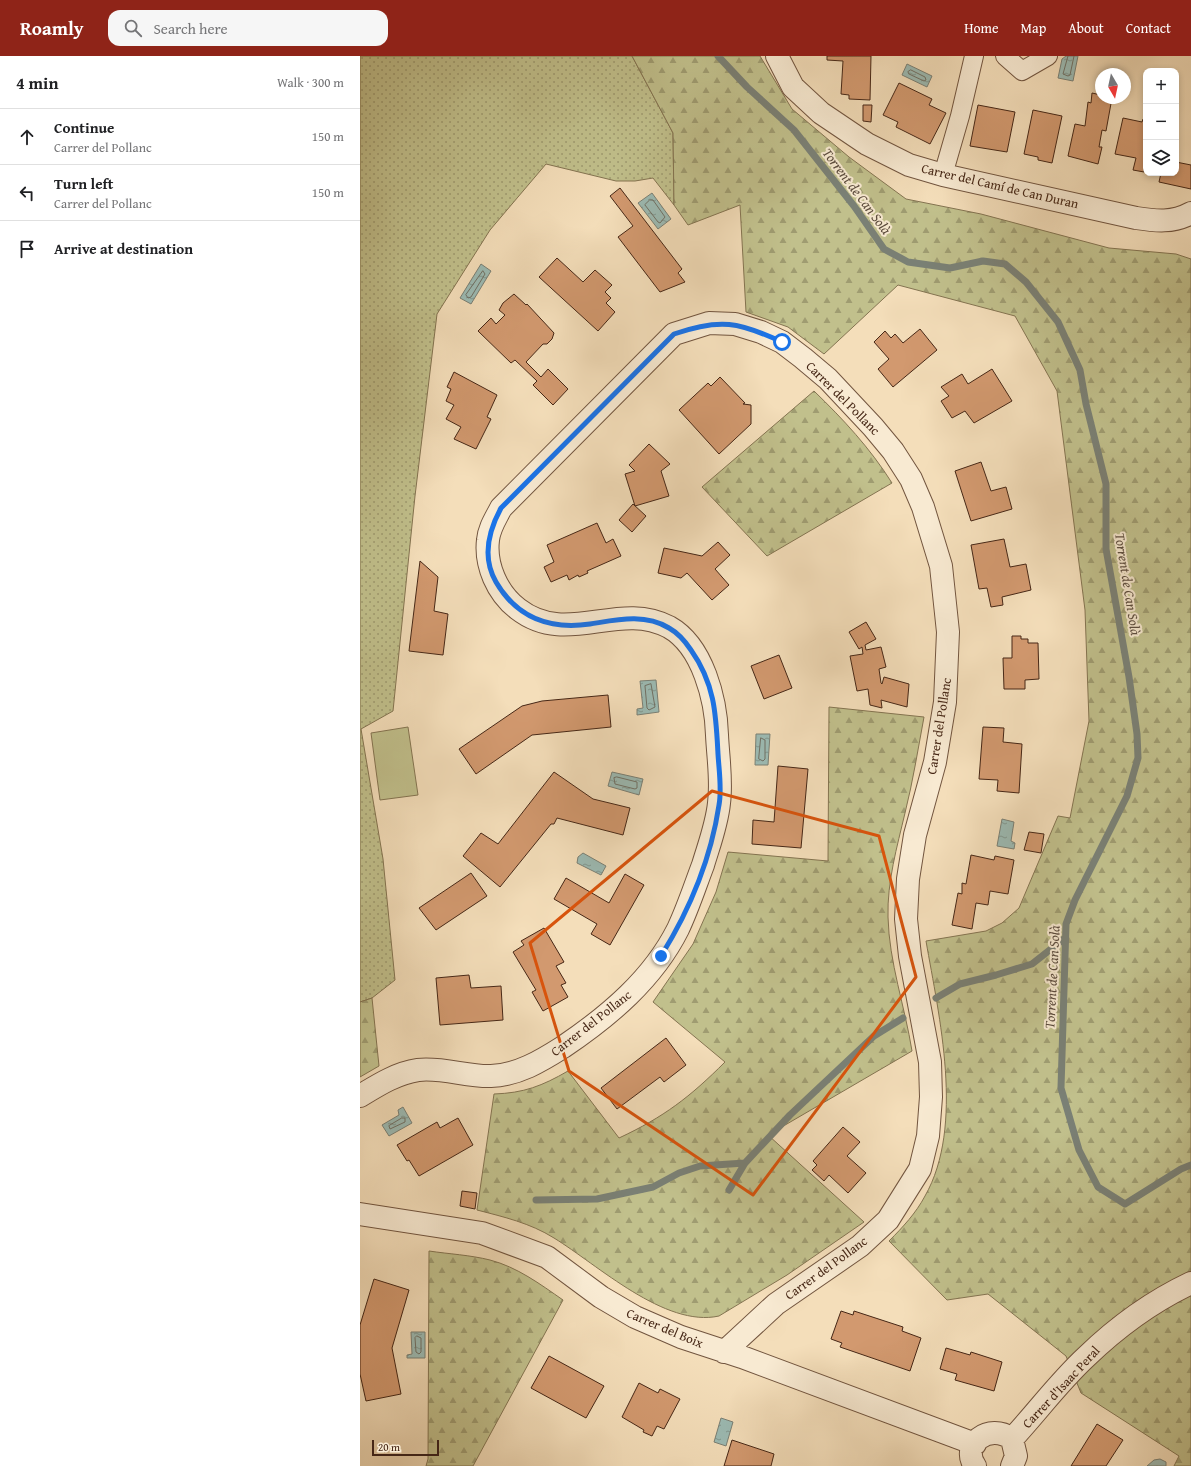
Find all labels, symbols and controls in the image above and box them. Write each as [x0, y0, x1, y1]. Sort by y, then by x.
search box [108, 10, 388, 46]
text: Roamly [20, 14, 84, 42]
icon: search [122, 17, 144, 39]
text: Search here [154, 18, 228, 39]
text: Home [964, 18, 999, 38]
text: Map [1021, 18, 1046, 38]
text: About [1068, 18, 1104, 38]
text: Contact [1126, 18, 1171, 38]
north arrow [1095, 68, 1131, 104]
map controls [1143, 68, 1179, 176]
button: + [1143, 68, 1179, 104]
text: 4 min [16, 70, 58, 95]
text: Walk · 300 m [277, 73, 344, 92]
button: − [1143, 104, 1179, 140]
text: Continue [54, 117, 115, 138]
icon: ahead [16, 126, 38, 148]
text: 150 m [312, 127, 344, 146]
text: Carrer del Pollanc [54, 138, 152, 157]
button: layers [1143, 140, 1179, 176]
water label: Torrent de Can Solà [818, 144, 896, 239]
street label: Carrer del Camí de Can Duran [920, 159, 1081, 214]
text: Turn left [54, 173, 113, 194]
icon: left [16, 182, 38, 204]
text: 150 m [312, 183, 344, 202]
text: Carrer del Pollanc [54, 194, 152, 213]
icon: arrive [16, 238, 38, 260]
text: Arrive at destination [54, 238, 193, 259]
route start [773, 333, 791, 351]
street label: Carrer del Pollanc [802, 357, 884, 439]
water label: Torrent de Can Solà [1110, 531, 1146, 637]
street label: Carrer del Pollanc [922, 676, 956, 776]
water label: Torrent de Can Solà [1039, 924, 1065, 1029]
route end [652, 947, 670, 965]
street label: Carrer del Pollanc [547, 985, 636, 1061]
street label: Carrer del Pollanc [781, 1231, 871, 1304]
street label: Carrer del Boix [624, 1303, 707, 1353]
street label: Carrer d'Isaac Peral [1018, 1341, 1105, 1432]
scale bar [372, 1438, 439, 1457]
text: 20 m [378, 1439, 400, 1455]

